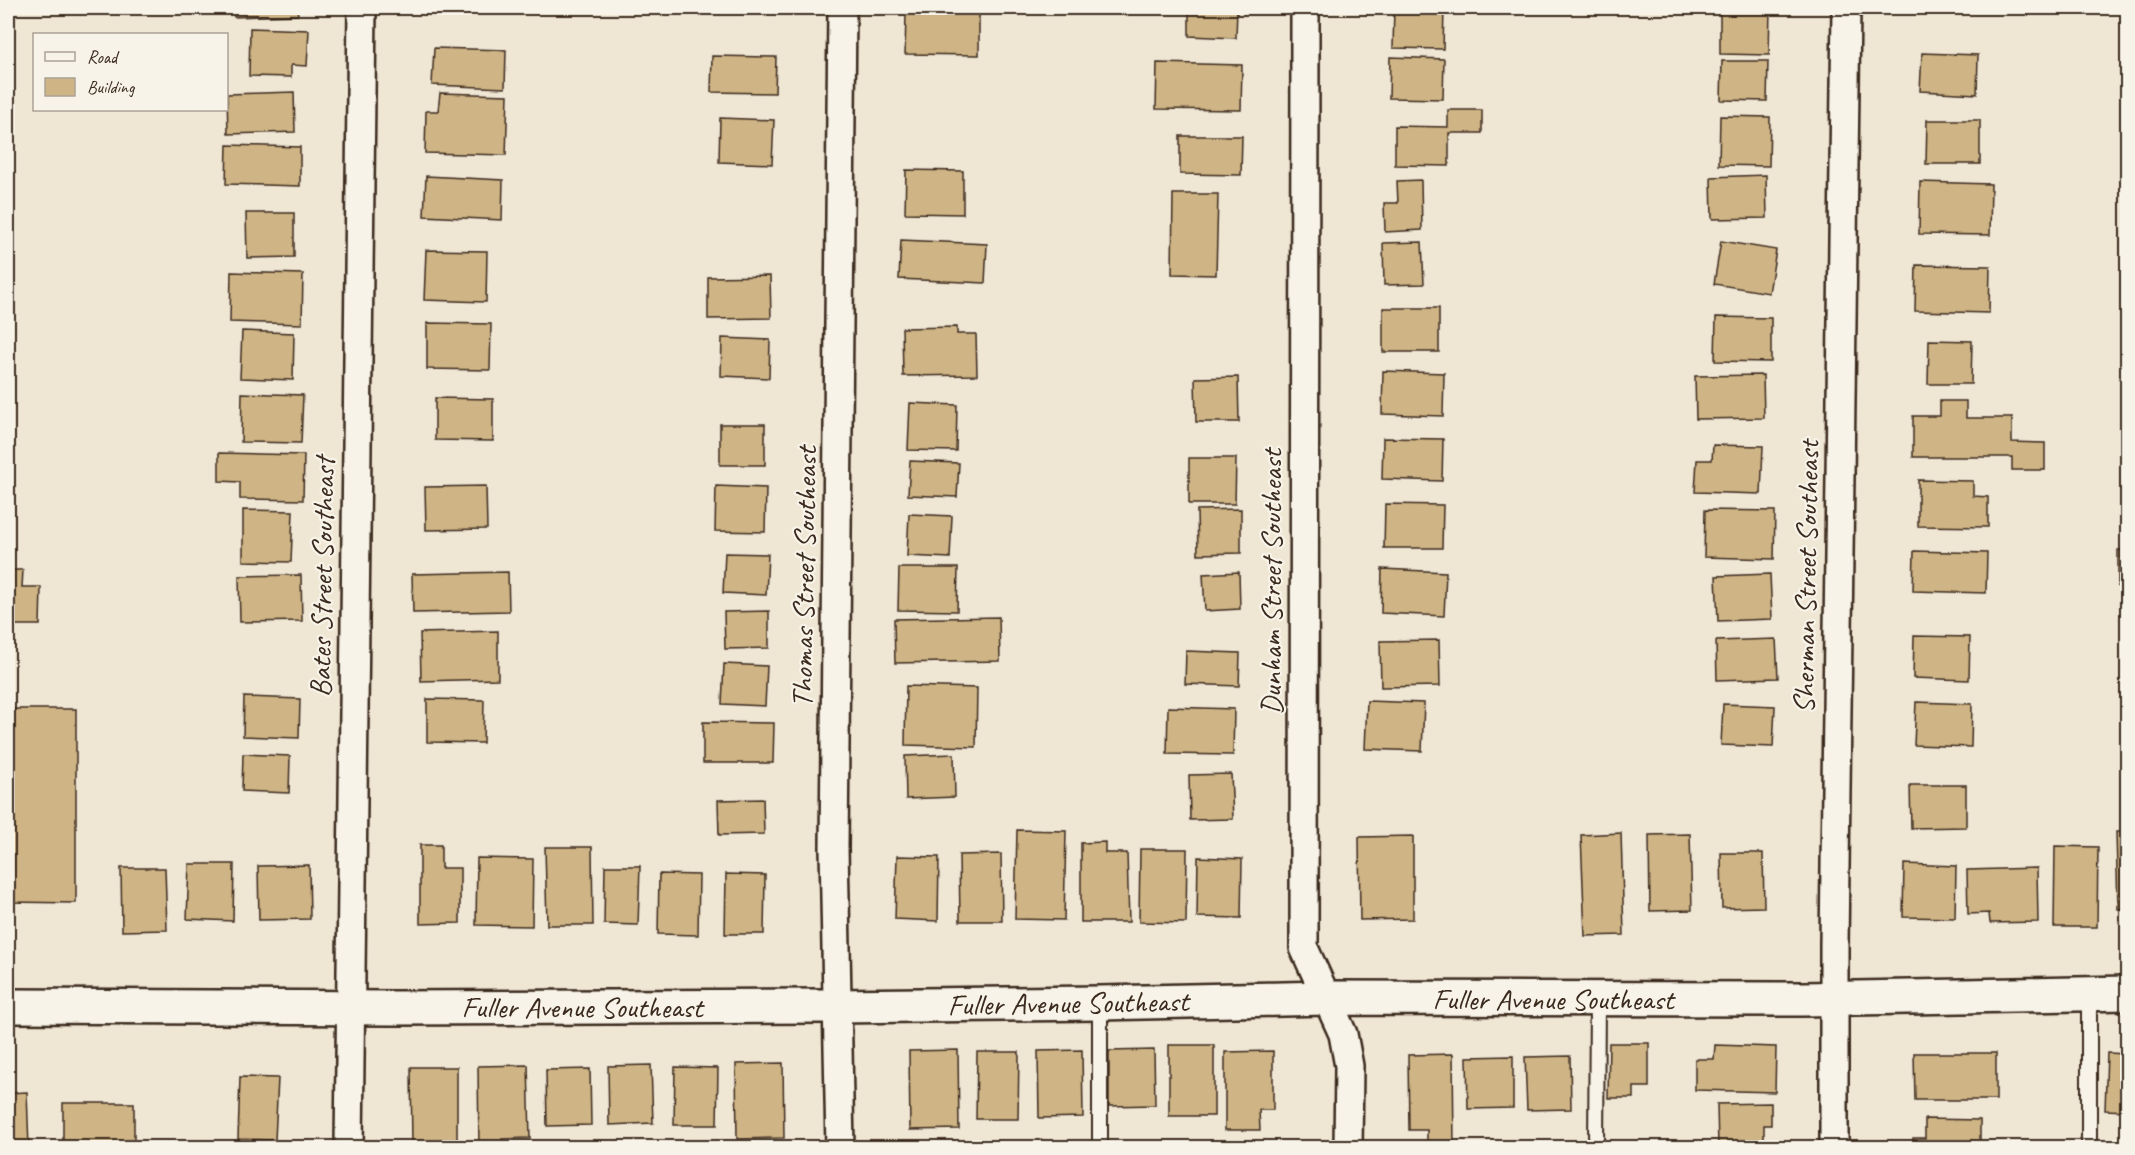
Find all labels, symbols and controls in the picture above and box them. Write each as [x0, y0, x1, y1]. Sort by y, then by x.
legend [33, 33, 228, 111]
text: Road [87, 46, 120, 68]
text: Building [87, 76, 136, 98]
street label: Sherman Street Southeast [1785, 437, 1827, 714]
street label: Thomas Street Southeast [783, 443, 825, 708]
street label: Dunham Street Southeast [1252, 446, 1290, 715]
street label: Bates Street Southeast [301, 453, 343, 697]
street label: Fuller Avenue Southeast [1433, 980, 1677, 1018]
street label: Fuller Avenue Southeast [947, 982, 1192, 1024]
street label: Fuller Avenue Southeast [462, 988, 706, 1026]

